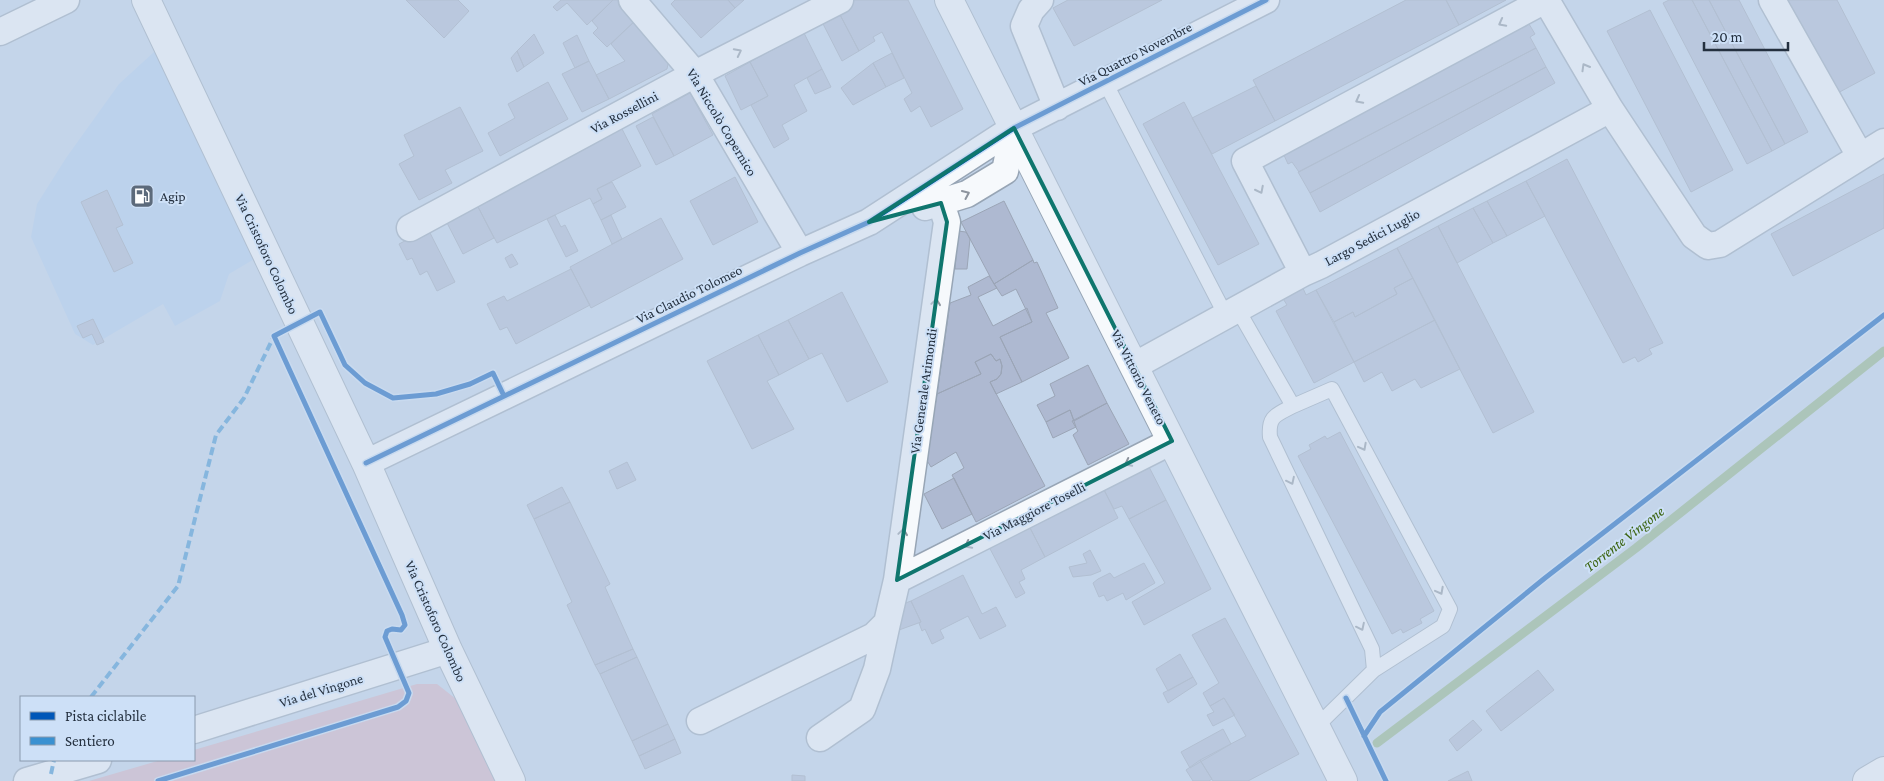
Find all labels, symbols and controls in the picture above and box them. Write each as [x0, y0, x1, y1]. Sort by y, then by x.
one-way arrow [1498, 17, 1507, 27]
street label: Via Quattro Novembre [1076, 18, 1194, 90]
scale bar [1704, 20, 1788, 52]
text: 20 m [1712, 29, 1743, 45]
one-way arrow [733, 48, 742, 58]
one-way arrow [1582, 63, 1592, 72]
street label: Via Niccolò Copernico [684, 65, 760, 179]
street label: Via Rossellini [587, 87, 661, 137]
one-way arrow [1355, 94, 1364, 104]
fuel station icon: Agip [129, 183, 155, 209]
one-way arrow [1254, 185, 1264, 194]
place label: Agip [160, 188, 186, 204]
one-way arrow [961, 189, 970, 200]
street label: Via Cristoforo Colombo [232, 191, 302, 317]
street label: Largo Sedici Luglio [1322, 205, 1422, 269]
street label: Via Claudio Tolomeo [633, 261, 745, 327]
one-way arrow [930, 298, 941, 306]
street label: Via Generale Arimondi [906, 327, 940, 455]
street label: Via Vittorio Veneto [1108, 327, 1170, 427]
one-way arrow [1357, 442, 1367, 451]
one-way arrow [1124, 457, 1133, 467]
one-way arrow [1284, 476, 1295, 485]
street label: Via Maggiore Toselli [980, 478, 1088, 544]
water label: Torrente Vingone [1581, 503, 1668, 576]
one-way arrow [898, 528, 908, 536]
one-way arrow [964, 538, 973, 548]
street label: Via Cristoforo Colombo [402, 558, 470, 684]
one-way arrow [1434, 586, 1444, 595]
one-way arrow [1355, 622, 1365, 631]
street label: Via del Vingone [277, 670, 365, 710]
legend [20, 696, 195, 761]
text: Pista ciclabile [65, 708, 147, 724]
text: Sentiero [65, 733, 115, 749]

